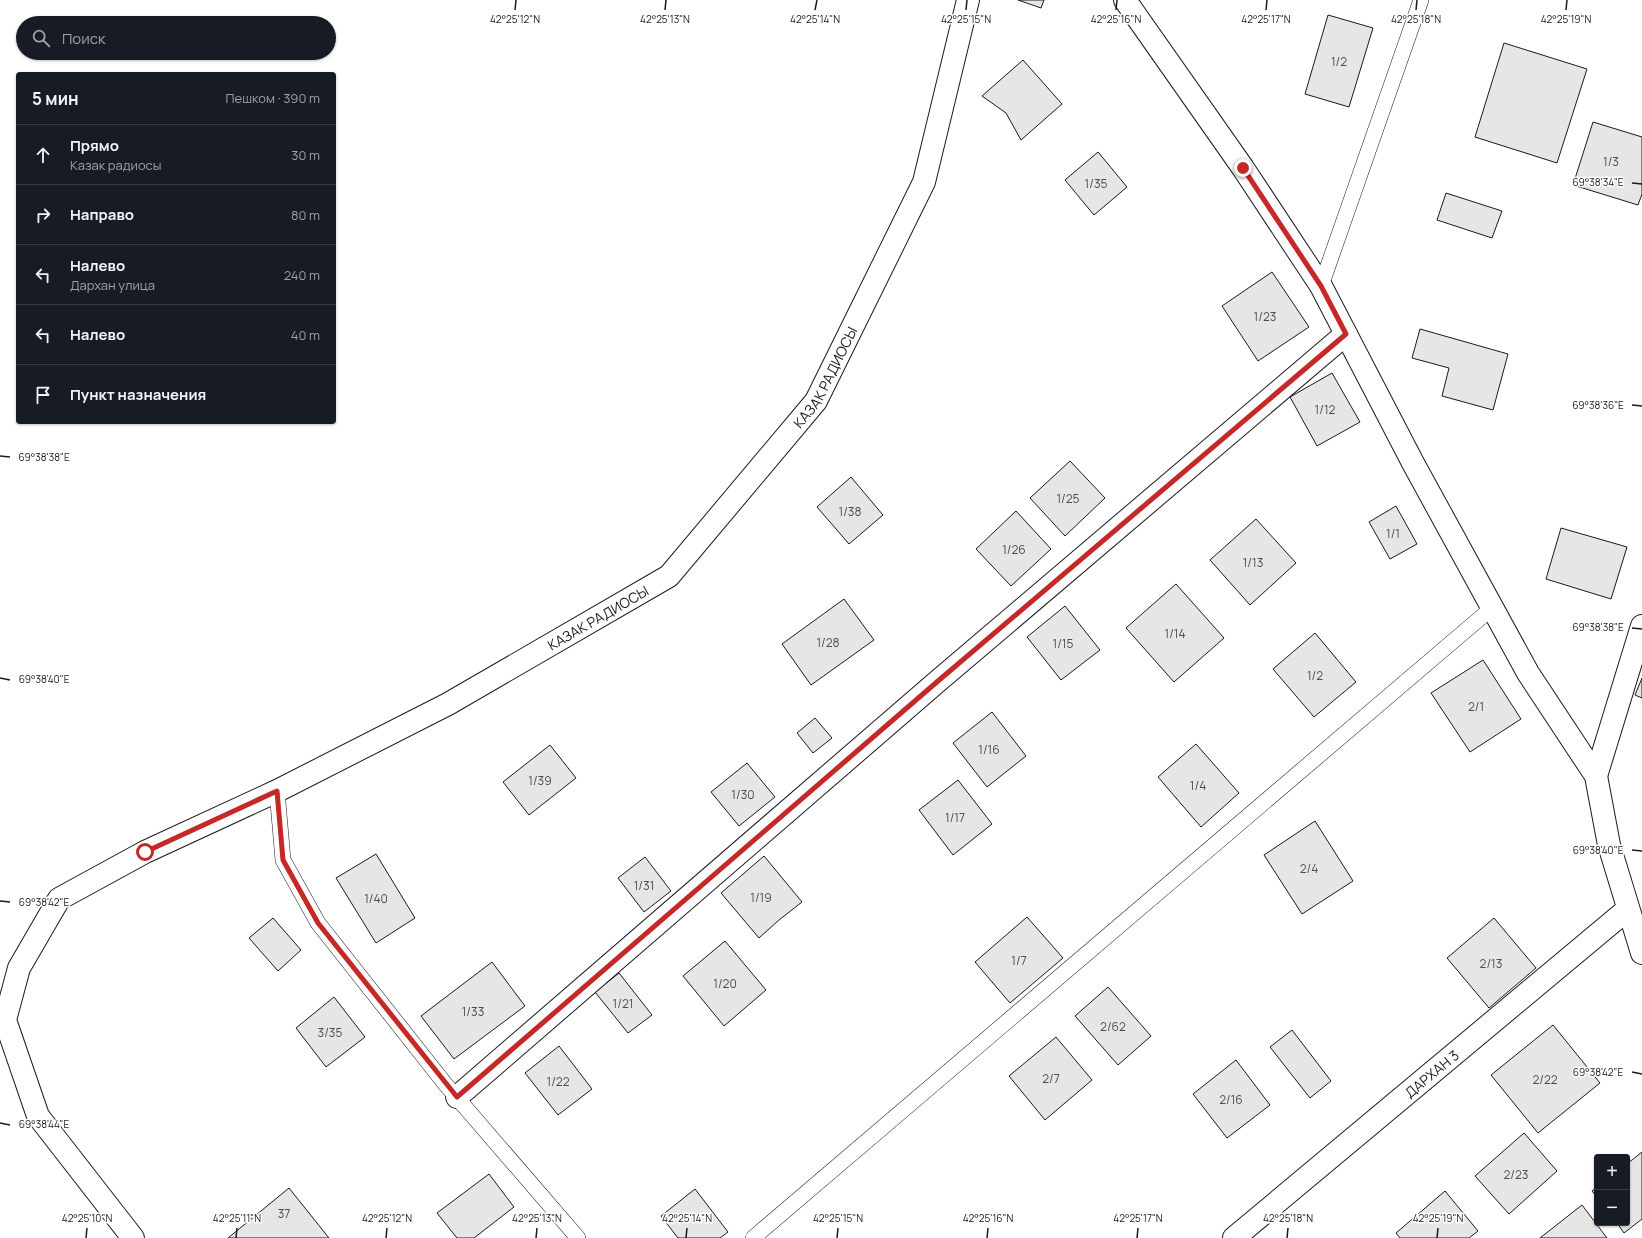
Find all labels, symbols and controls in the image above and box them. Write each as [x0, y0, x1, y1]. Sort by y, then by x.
text: 42°25'12"N [490, 12, 540, 26]
text: 42°25'13"N [640, 12, 690, 26]
text: 42°25'14"N [790, 12, 840, 26]
text: 42°25'15"N [941, 12, 991, 26]
text: 42°25'16"N [1091, 12, 1141, 26]
text: 42°25'17"N [1241, 12, 1291, 26]
text: 42°25'18"N [1391, 12, 1441, 26]
text: 42°25'19"N [1541, 12, 1591, 26]
search box [16, 16, 336, 60]
icon: search [30, 27, 52, 49]
text: Поиск [62, 28, 106, 49]
house number: 1/2 [1331, 53, 1347, 70]
text: 5 мин [32, 87, 79, 110]
text: Пешком · 390 m [226, 89, 320, 107]
text: Прямо [70, 135, 119, 156]
icon: ahead [32, 144, 54, 166]
text: 30 m [291, 146, 320, 164]
house number: 1/3 [1603, 153, 1619, 170]
text: Казак радиосы [70, 156, 161, 174]
route end [1234, 159, 1252, 177]
house number: 1/35 [1085, 175, 1108, 192]
text: 69°38'34"E [1572, 175, 1624, 189]
icon: right [32, 204, 54, 226]
text: Направо [70, 204, 134, 225]
text: 80 m [291, 206, 320, 224]
text: Налево [70, 255, 125, 276]
icon: left [32, 264, 54, 286]
text: 240 m [284, 266, 320, 284]
text: Дархан улица [70, 276, 155, 294]
house number: 1/23 [1254, 308, 1276, 325]
street label: КАЗАК РАДИОСЫ [788, 323, 861, 431]
icon: left [32, 324, 54, 346]
text: Налево [70, 324, 125, 345]
text: 40 m [291, 326, 320, 344]
icon: arrive [32, 384, 54, 406]
text: Пункт назначения [70, 384, 206, 405]
text: 69°38'36"E [1572, 398, 1624, 412]
house number: 1/12 [1315, 401, 1336, 418]
text: 69°38'38"E [18, 450, 70, 464]
house number: 1/25 [1056, 490, 1080, 507]
house number: 1/38 [839, 503, 861, 520]
house number: 1/1 [1386, 525, 1400, 542]
house number: 1/26 [1002, 541, 1026, 558]
house number: 1/13 [1243, 554, 1263, 571]
street label: КАЗАК РАДИОСЫ [544, 581, 652, 654]
text: 69°38'38"E [1572, 620, 1624, 634]
house number: 1/14 [1164, 625, 1186, 642]
house number: 1/28 [816, 634, 840, 651]
house number: 1/15 [1053, 635, 1074, 652]
house number: 1/2 [1307, 667, 1323, 684]
text: 69°38'40"E [19, 672, 70, 686]
house number: 2/1 [1468, 698, 1484, 715]
house number: 1/16 [978, 741, 1000, 758]
house number: 1/39 [528, 772, 552, 789]
house number: 1/4 [1190, 777, 1206, 794]
house number: 1/30 [731, 786, 755, 803]
house number: 1/17 [945, 809, 965, 826]
route start [136, 843, 154, 861]
text: 69°38'40"E [1573, 843, 1624, 857]
house number: 2/4 [1300, 860, 1318, 877]
house number: 1/31 [634, 877, 654, 894]
house number: 1/19 [750, 889, 772, 906]
house number: 1/40 [364, 890, 388, 907]
text: 69°38'42"E [19, 895, 69, 909]
house number: 1/7 [1011, 952, 1027, 969]
house number: 2/13 [1480, 955, 1502, 972]
house number: 1/20 [713, 975, 737, 992]
house number: 1/21 [613, 995, 633, 1012]
house number: 1/33 [462, 1003, 484, 1020]
house number: 2/62 [1100, 1018, 1126, 1035]
house number: 3/35 [318, 1024, 342, 1041]
street label: ДАРХАН 3 [1400, 1045, 1462, 1101]
text: 69°38'42"E [1573, 1065, 1623, 1079]
house number: 2/7 [1042, 1070, 1060, 1087]
house number: 2/22 [1532, 1071, 1558, 1088]
house number: 1/22 [546, 1073, 570, 1090]
house number: 2/16 [1219, 1091, 1243, 1108]
text: 69°38'44"E [19, 1117, 69, 1131]
map controls [1594, 1154, 1630, 1226]
button: + [1594, 1154, 1630, 1190]
house number: 2/23 [1504, 1166, 1528, 1183]
button: − [1594, 1190, 1630, 1226]
house number: 37 [278, 1205, 290, 1222]
text: 42°25'10"N [62, 1211, 112, 1225]
text: 42°25'11"N [213, 1211, 261, 1225]
text: 42°25'12"N [362, 1211, 412, 1225]
text: 42°25'13"N [512, 1211, 562, 1225]
text: 42°25'14"N [662, 1211, 712, 1225]
text: 42°25'15"N [813, 1211, 863, 1225]
text: 42°25'16"N [963, 1211, 1013, 1225]
text: 42°25'17"N [1113, 1211, 1163, 1225]
text: 42°25'18"N [1263, 1211, 1313, 1225]
text: 42°25'19"N [1413, 1211, 1463, 1225]

